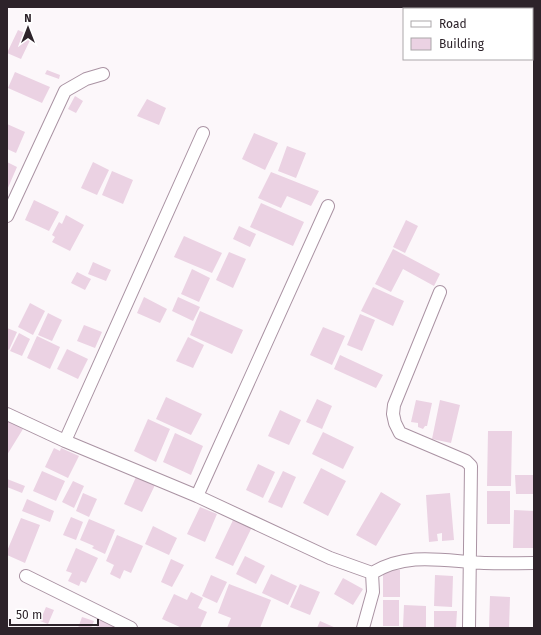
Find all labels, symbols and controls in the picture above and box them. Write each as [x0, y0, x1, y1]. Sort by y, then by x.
north arrow [8, 8, 48, 48]
legend [403, 8, 533, 60]
text: N [24, 12, 32, 25]
text: Road [439, 17, 467, 31]
text: Building [439, 37, 485, 51]
scale bar [10, 601, 98, 627]
text: 50 m [16, 608, 42, 622]

